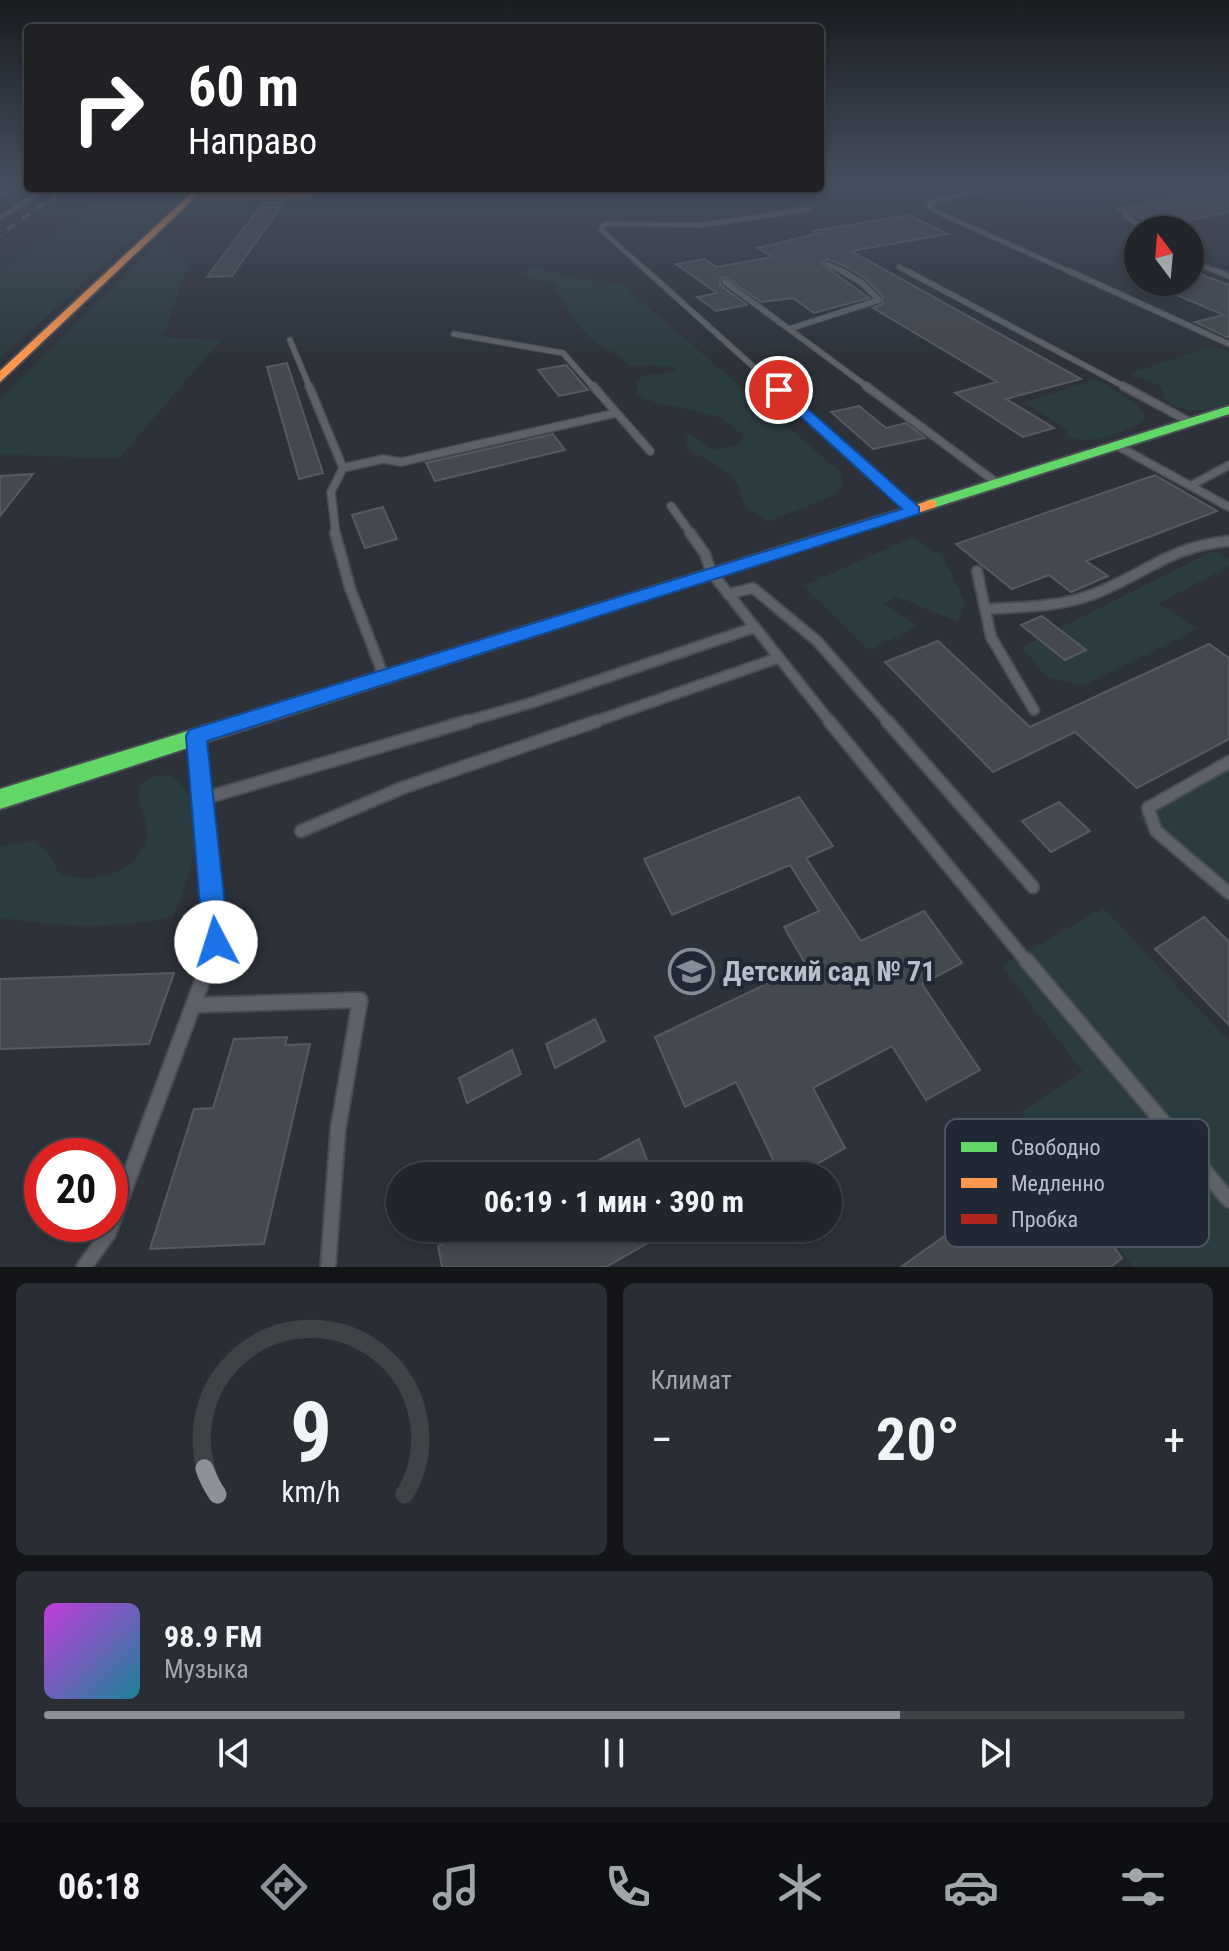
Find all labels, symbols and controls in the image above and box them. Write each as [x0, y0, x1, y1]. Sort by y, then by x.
text: 60 m [188, 54, 299, 120]
icon: right [56, 56, 160, 160]
text: Направо [188, 121, 317, 163]
north arrow [1124, 216, 1204, 296]
map controls [1124, 216, 1204, 296]
pin [745, 356, 813, 424]
icon: arrive [757, 368, 801, 412]
position arrow [174, 900, 258, 984]
school or university icon: Детский сад № 71 [668, 947, 716, 995]
place label: Детский сад № 71 [723, 955, 935, 988]
legend [945, 1119, 1209, 1247]
text: Свободно [1011, 1135, 1101, 1160]
speed limit sign: 20 [24, 1138, 128, 1242]
text: Медленно [1011, 1171, 1105, 1196]
text: 06:19 · 1 мин · 390 m [484, 1184, 744, 1219]
text: Пробка [1011, 1207, 1078, 1232]
text: Климат [651, 1365, 732, 1395]
text: 9 [290, 1384, 332, 1481]
text: 20° [876, 1404, 960, 1475]
text: − [651, 1414, 673, 1466]
text: + [1163, 1414, 1185, 1466]
text: km/h [282, 1475, 341, 1509]
text: 98.9 FM [164, 1619, 262, 1654]
text: Музыка [164, 1654, 249, 1684]
icon: previous [212, 1731, 256, 1775]
icon: pause [592, 1731, 636, 1775]
icon: next [973, 1731, 1017, 1775]
icon: directions [256, 1859, 312, 1915]
icon: music [428, 1859, 484, 1915]
icon: phone [600, 1859, 656, 1915]
icon: climate [772, 1859, 828, 1915]
icon: car [943, 1859, 999, 1915]
icon: filters [1115, 1859, 1171, 1915]
text: 06:18 [58, 1866, 141, 1908]

